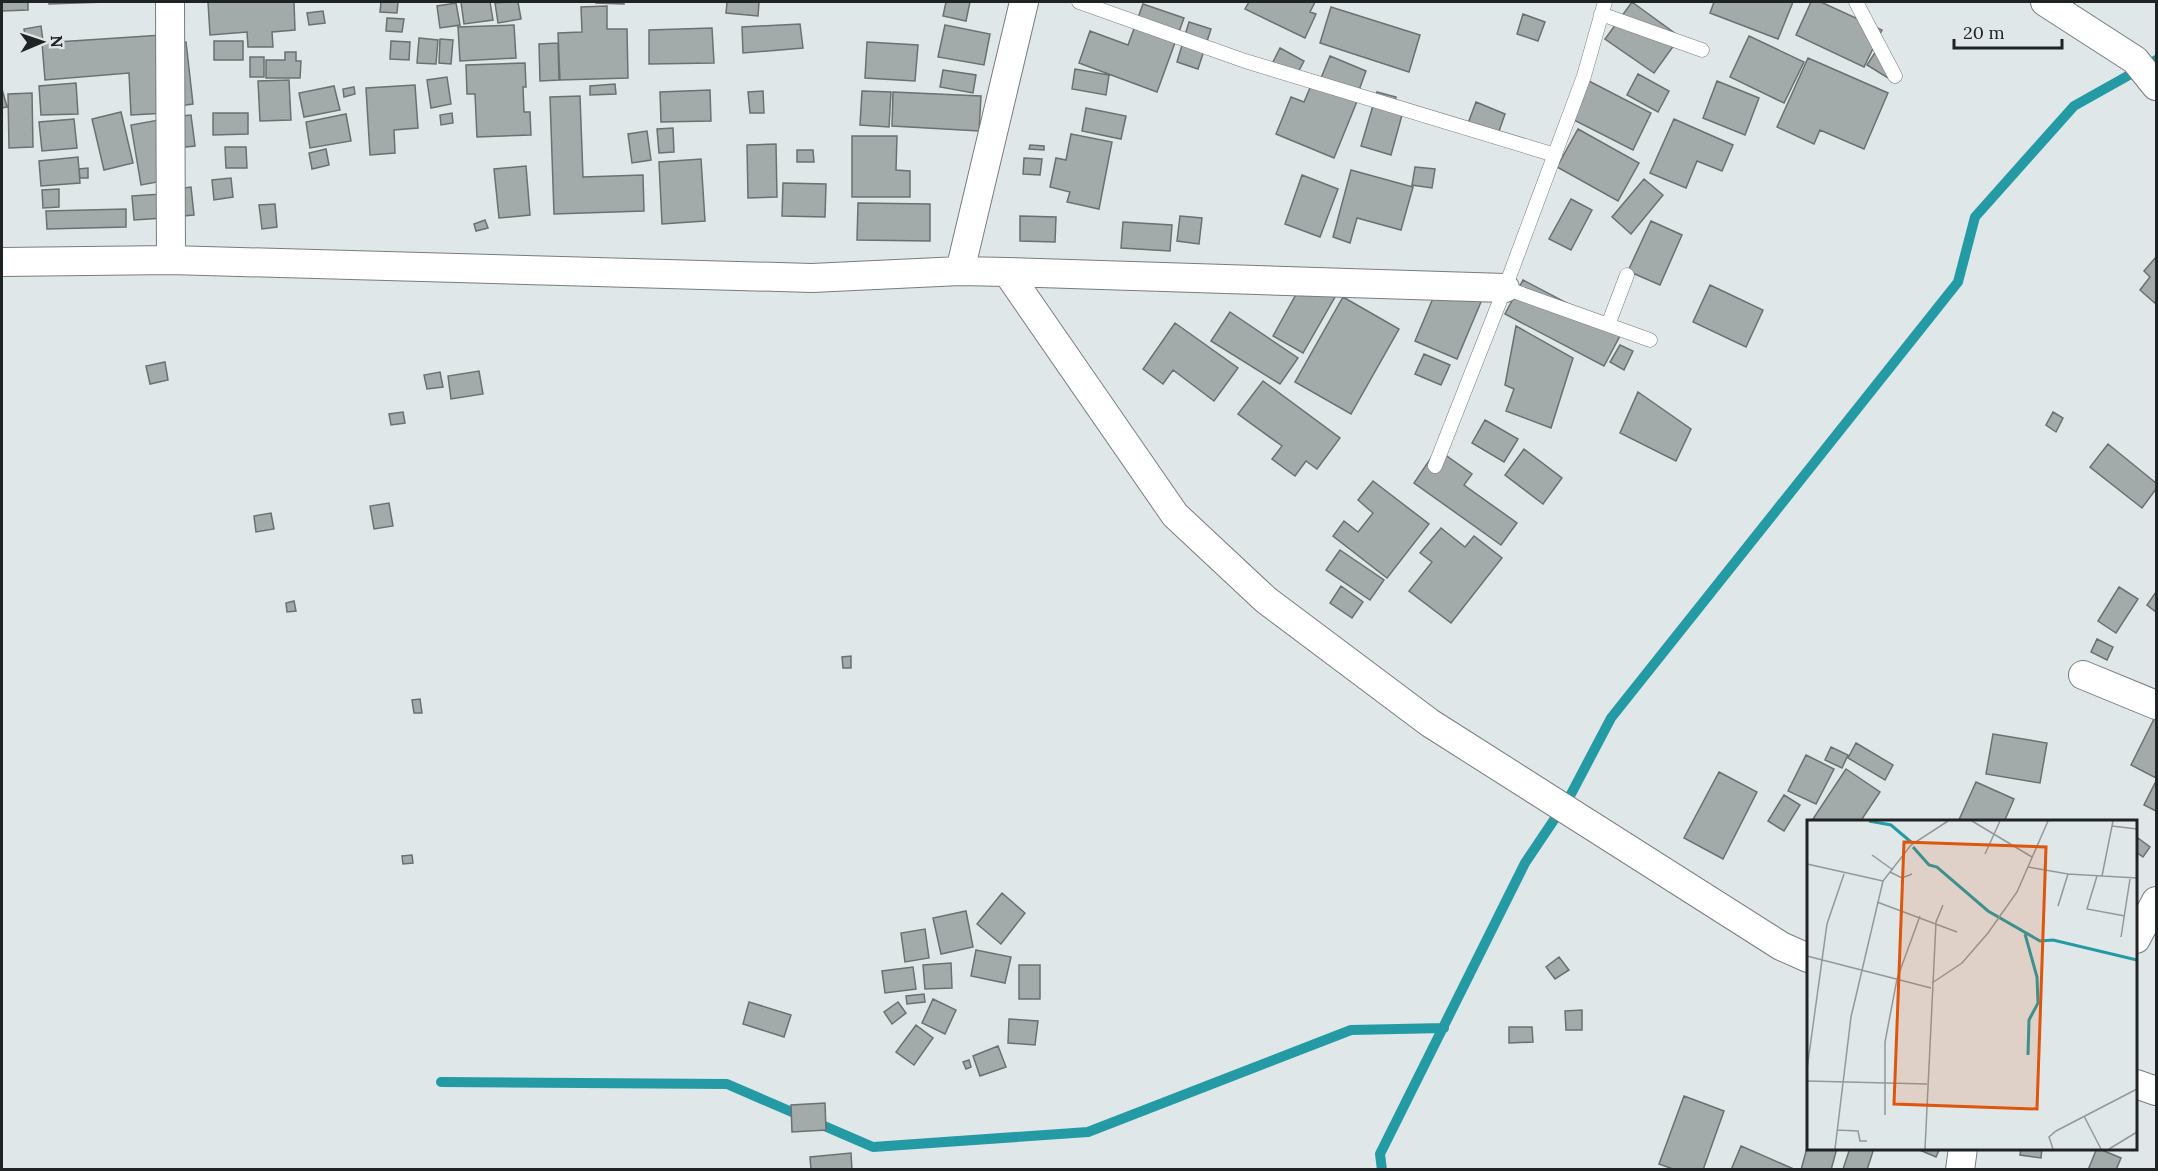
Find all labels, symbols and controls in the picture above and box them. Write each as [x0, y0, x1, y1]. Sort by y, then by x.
north arrow [12, 12, 72, 72]
scale bar [1954, 12, 2062, 50]
text: 20 m [1963, 21, 2005, 44]
text: N [47, 35, 67, 48]
inset map [1807, 820, 2137, 1150]

